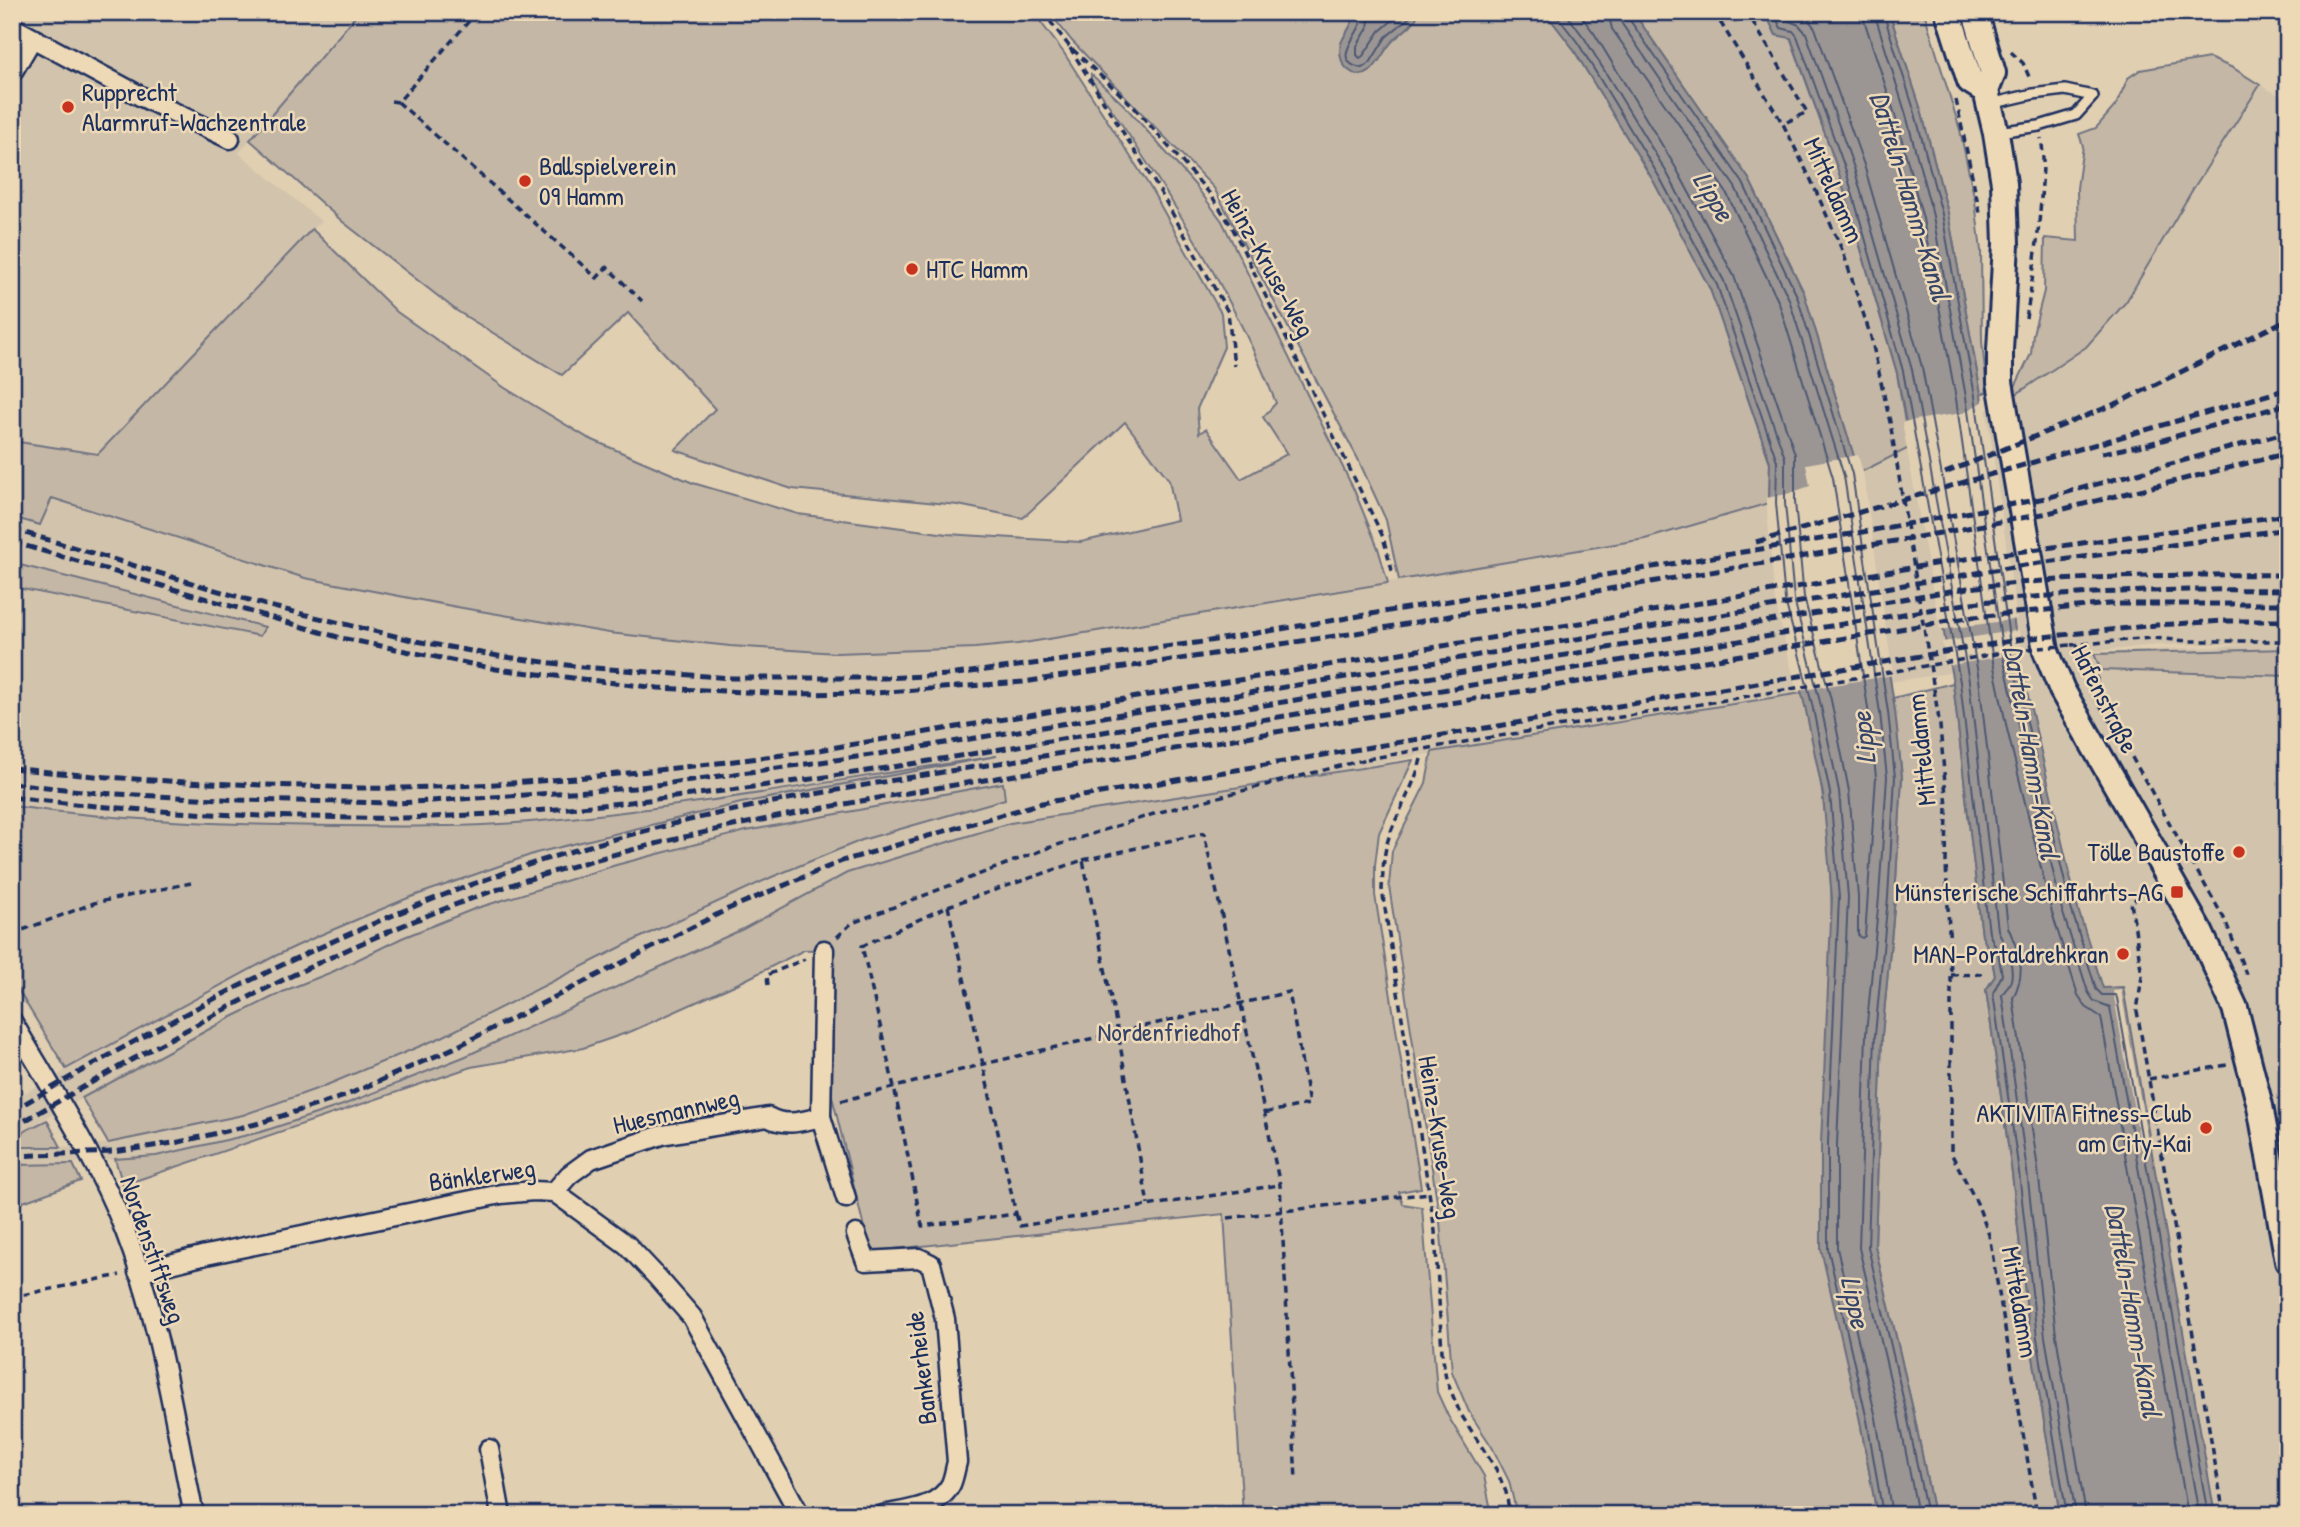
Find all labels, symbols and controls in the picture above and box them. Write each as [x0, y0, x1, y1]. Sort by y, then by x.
place label: Rupprecht Alarmruf-Wachzentrale [82, 74, 307, 139]
water label: Datteln-Hamm-Kanal [1861, 87, 1961, 306]
marker: Rupprecht Alarmruf-Wachzentrale [60, 99, 76, 115]
street label: Mitteldamm [1796, 131, 1873, 248]
place label: Ballspielverein 09 Hamm [539, 148, 677, 213]
water label: Lippe [1684, 164, 1745, 230]
marker: Ballspielverein 09 Hamm [517, 173, 533, 189]
street label: Heinz-Kruse-Weg [1213, 182, 1324, 343]
place label: HTC Hamm [926, 251, 1028, 286]
marker: HTC Hamm [904, 261, 920, 277]
street label: Hafenstraße [2063, 639, 2148, 759]
water label: Datteln-Hamm-Kanal [1995, 642, 2070, 863]
street label: Mitteldamm [1897, 692, 1944, 808]
water label: Lippe [1841, 708, 1885, 766]
place label: Tölle Baustoffe [2088, 834, 2225, 869]
marker: Tölle Baustoffe [2231, 844, 2247, 860]
place label: Münsterische Schiffahrts-AG [1895, 874, 2164, 909]
marker: Münsterische Schiffahrts-AG [2169, 884, 2185, 900]
place label: MAN-Portaldrehkran [1913, 936, 2109, 971]
marker: MAN-Portaldrehkran [2115, 946, 2131, 962]
park label: Nordenfriedhof [1098, 1014, 1241, 1049]
street label: Heinz-Kruse-Weg [1410, 1053, 1471, 1221]
street label: Huesmannweg [609, 1079, 742, 1142]
place label: AKTIVITA Fitness-Club am City-Kai [1976, 1095, 2192, 1160]
marker: AKTIVITA Fitness-Club am City-Kai [2198, 1120, 2214, 1136]
street label: Bänklerweg [426, 1150, 537, 1199]
street label: Nordenstiftsweg [112, 1172, 195, 1328]
water label: Datteln-Hamm-Kanal [2097, 1200, 2172, 1421]
street label: Mitteldamm [1994, 1244, 2047, 1360]
water label: Lippe [1832, 1273, 1880, 1333]
street label: Bankerheide [896, 1309, 945, 1427]

